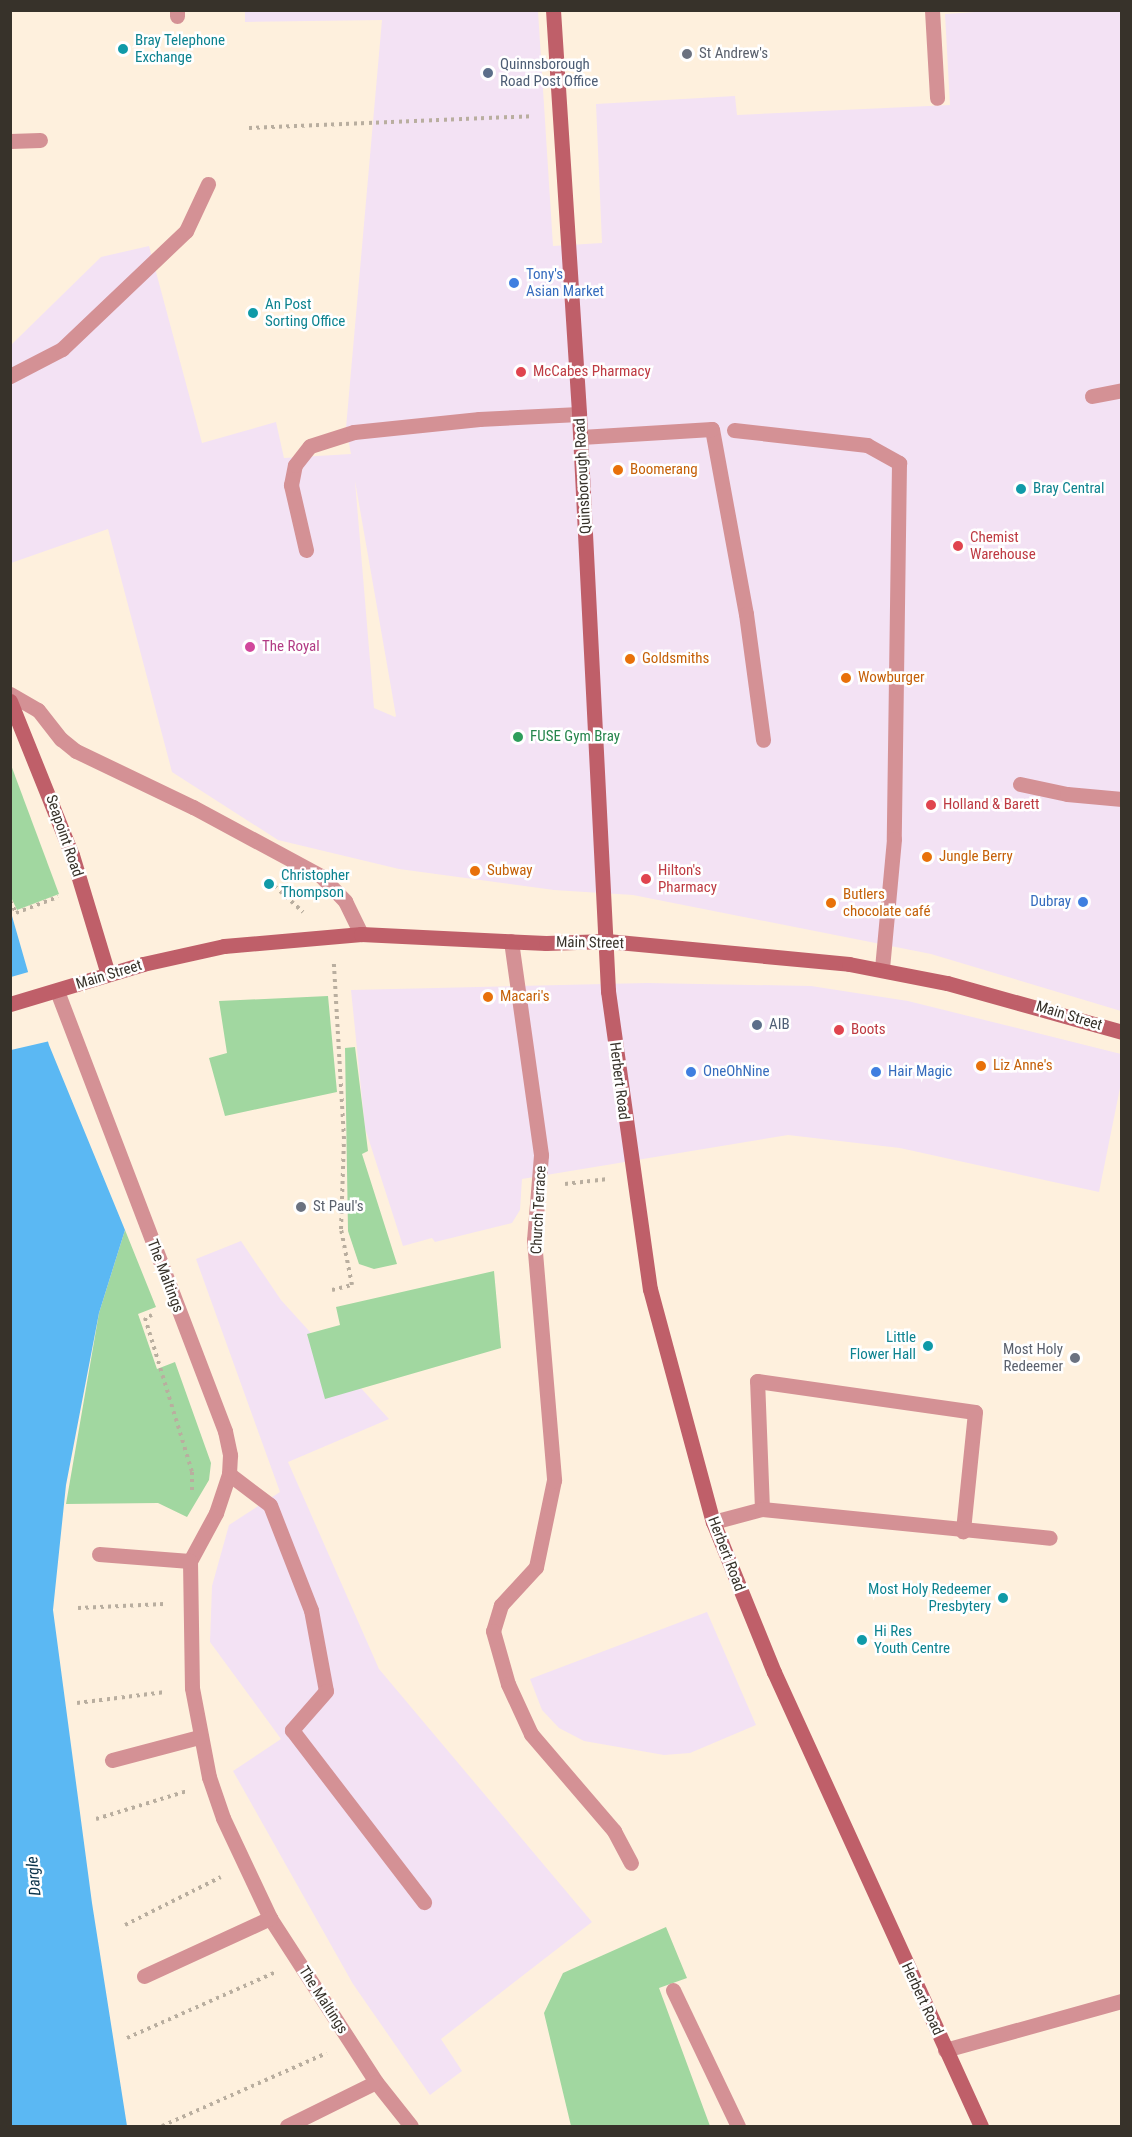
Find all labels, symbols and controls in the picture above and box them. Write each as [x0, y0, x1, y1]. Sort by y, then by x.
place label: Bray Telephone Exchange [135, 31, 225, 66]
marker: Bray Telephone Exchange [116, 42, 130, 56]
place label: St Andrew's [699, 45, 768, 63]
marker: St Andrew's [680, 47, 694, 61]
place label: Quinnsborough Road Post Office [500, 55, 598, 90]
marker: Quinnsborough Road Post Office [481, 66, 495, 80]
place label: Tony's Asian Market [526, 265, 604, 300]
marker: Tony's Asian Market [507, 276, 521, 290]
place label: An Post Sorting Office [265, 295, 345, 330]
marker: An Post Sorting Office [246, 306, 260, 320]
place label: McCabes Pharmacy [533, 363, 651, 381]
marker: McCabes Pharmacy [514, 365, 528, 379]
street label: Quinsborough Road [571, 418, 595, 534]
place label: Boomerang [630, 461, 698, 479]
marker: Boomerang [611, 463, 625, 477]
place label: Bray Central [1033, 480, 1104, 498]
marker: Bray Central [1014, 482, 1028, 496]
place label: Chemist Warehouse [970, 528, 1036, 563]
marker: Chemist Warehouse [951, 539, 965, 553]
place label: The Royal [262, 638, 320, 656]
marker: The Royal [243, 640, 257, 654]
place label: Goldsmiths [642, 650, 709, 668]
marker: Goldsmiths [623, 652, 637, 666]
place label: Wowburger [858, 669, 925, 687]
marker: Wowburger [839, 671, 853, 685]
place label: FUSE Gym Bray [530, 728, 620, 746]
marker: FUSE Gym Bray [511, 730, 525, 744]
street label: Seapoint Road [42, 793, 86, 879]
place label: Holland & Barett [943, 796, 1039, 814]
marker: Holland & Barett [924, 798, 938, 812]
place label: Jungle Berry [939, 848, 1013, 866]
marker: Jungle Berry [920, 850, 934, 864]
place label: Hilton's Pharmacy [658, 861, 717, 896]
place label: Subway [487, 862, 532, 880]
marker: Subway [468, 864, 482, 878]
place label: Christopher Thompson [281, 866, 350, 901]
marker: Hilton's Pharmacy [639, 872, 653, 886]
marker: Christopher Thompson [262, 877, 276, 891]
place label: Butlers chocolate café [843, 885, 930, 920]
place label: Dubray [1030, 893, 1071, 911]
marker: Dubray [1076, 895, 1090, 909]
marker: Butlers chocolate café [824, 896, 838, 910]
street label: Main Street [556, 933, 624, 953]
street label: Main Street [74, 956, 144, 994]
place label: Macari's [500, 988, 550, 1006]
marker: Macari's [481, 990, 495, 1004]
street label: Main Street [1034, 997, 1104, 1035]
place label: AIB [769, 1016, 790, 1034]
marker: AIB [750, 1018, 764, 1032]
place label: Boots [851, 1021, 886, 1039]
marker: Boots [832, 1023, 846, 1037]
street label: Herbert Road [605, 1041, 633, 1121]
place label: Liz Anne's [993, 1057, 1053, 1075]
marker: Liz Anne's [974, 1059, 988, 1073]
place label: OneOhNine [703, 1063, 770, 1081]
place label: Hair Magic [888, 1063, 952, 1081]
marker: OneOhNine [684, 1065, 698, 1079]
marker: Hair Magic [869, 1065, 883, 1079]
street label: Church Terrace [528, 1165, 550, 1255]
place label: St Paul's [313, 1198, 364, 1216]
marker: St Paul's [294, 1200, 308, 1214]
street label: The Maltings [143, 1237, 187, 1315]
place label: Little Flower Hall [850, 1328, 916, 1363]
marker: Little Flower Hall [921, 1339, 935, 1353]
place label: Most Holy Redeemer [1003, 1340, 1063, 1375]
marker: Most Holy Redeemer [1068, 1351, 1082, 1365]
street label: Herbert Road [704, 1514, 748, 1594]
place label: Most Holy Redeemer Presbytery [868, 1580, 991, 1615]
marker: Most Holy Redeemer Presbytery [996, 1591, 1010, 1605]
place label: Hi Res Youth Centre [874, 1622, 950, 1657]
marker: Hi Res Youth Centre [855, 1633, 869, 1647]
water label: Dargle [23, 1856, 45, 1896]
street label: Herbert Road [897, 1960, 947, 2038]
street label: The Maltings [295, 1963, 351, 2037]

